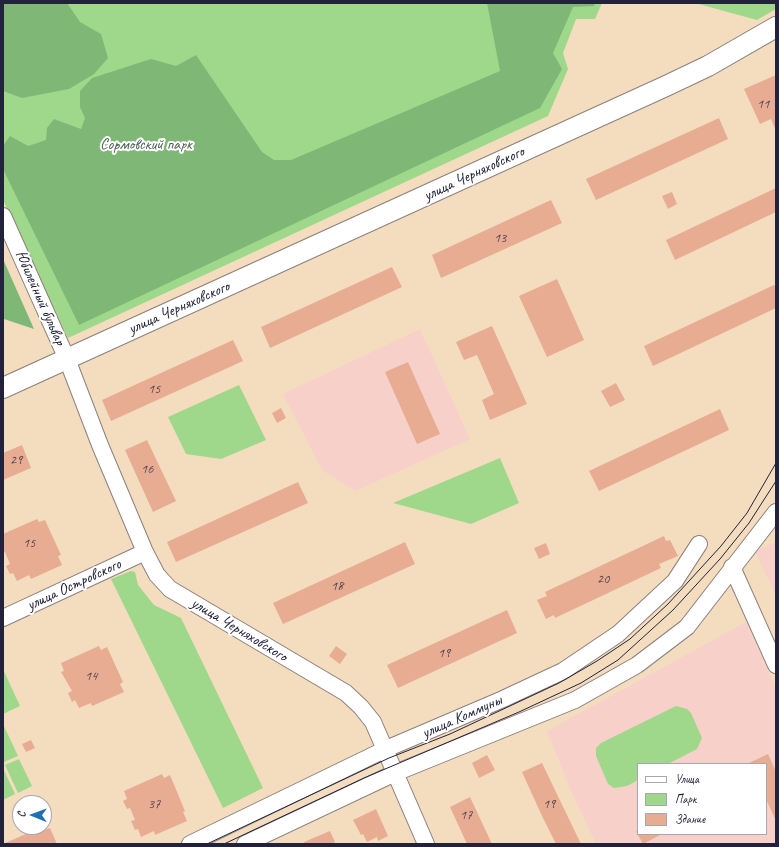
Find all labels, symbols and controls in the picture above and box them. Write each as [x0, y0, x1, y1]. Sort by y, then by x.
house number: 11 [757, 96, 769, 112]
park label: Сормовский парк [100, 135, 192, 155]
street label: улица Черняховского [421, 142, 527, 206]
house number: 13 [494, 230, 506, 246]
street label: Юбилейный бульвар [11, 248, 69, 348]
street label: улица Черняховского [125, 277, 233, 339]
house number: 15 [148, 381, 160, 397]
house number: 29 [10, 452, 22, 468]
house number: 16 [141, 461, 153, 477]
house number: 15 [23, 535, 35, 551]
street label: улица Островского [24, 555, 124, 615]
house number: 20 [597, 571, 609, 587]
house number: 18 [331, 578, 343, 594]
street label: улица Черняховского [187, 594, 291, 666]
house number: 19 [438, 645, 450, 661]
house number: 14 [85, 668, 97, 684]
street label: улица Коммуны [419, 691, 505, 743]
legend [637, 763, 767, 835]
text: Улица [675, 771, 699, 787]
text: Парк [675, 791, 696, 807]
north arrow [12, 795, 52, 835]
house number: 37 [148, 796, 160, 812]
house number: 19 [543, 796, 555, 812]
house number: 17 [460, 807, 472, 823]
text: Здание [675, 811, 705, 827]
text: С [14, 812, 28, 818]

